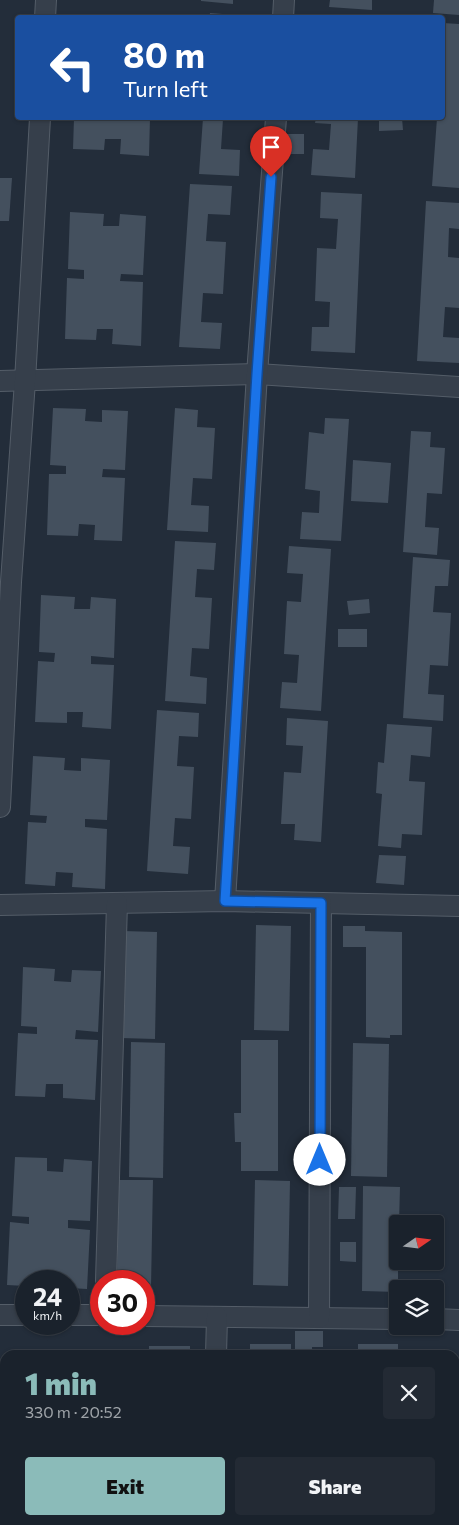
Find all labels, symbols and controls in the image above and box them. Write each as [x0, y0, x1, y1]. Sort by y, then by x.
text: 80 m [123, 32, 205, 75]
icon: left [40, 35, 105, 100]
text: Turn left [123, 75, 208, 102]
pin [250, 126, 292, 177]
icon: arrive [257, 133, 285, 161]
position arrow [293, 1133, 345, 1185]
north arrow [389, 1215, 444, 1270]
map controls [389, 1215, 444, 1335]
speed limit sign: 30 [90, 1270, 155, 1335]
button: layers [389, 1280, 444, 1335]
text: 24 [33, 1281, 62, 1311]
text: km/h [33, 1308, 62, 1322]
text: 1 min [25, 1364, 97, 1401]
button: close [383, 1367, 435, 1419]
text: 330 m · 20:52 [25, 1402, 122, 1421]
button: Exit [25, 1457, 225, 1515]
button: Share [235, 1457, 435, 1515]

